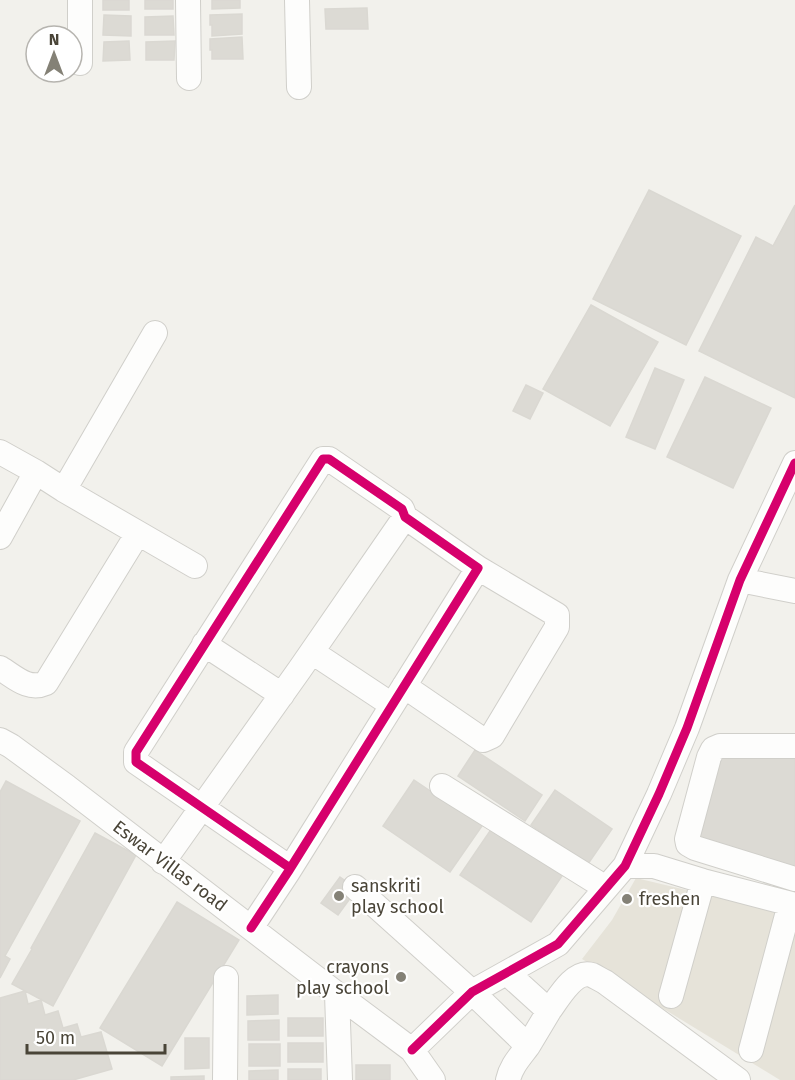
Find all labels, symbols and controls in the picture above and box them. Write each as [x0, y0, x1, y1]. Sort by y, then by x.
north arrow [24, 24, 84, 84]
text: N [49, 30, 59, 49]
street label: Eswar Villas road [108, 816, 232, 916]
place label: sanskriti play school [351, 875, 444, 918]
place label: freshen [639, 888, 701, 910]
marker: sanskriti play school [332, 889, 346, 903]
marker: freshen [620, 892, 634, 906]
place label: crayons play school [296, 956, 389, 999]
marker: crayons play school [394, 970, 408, 984]
scale bar [27, 1017, 165, 1055]
text: 50 m [36, 1027, 75, 1049]

